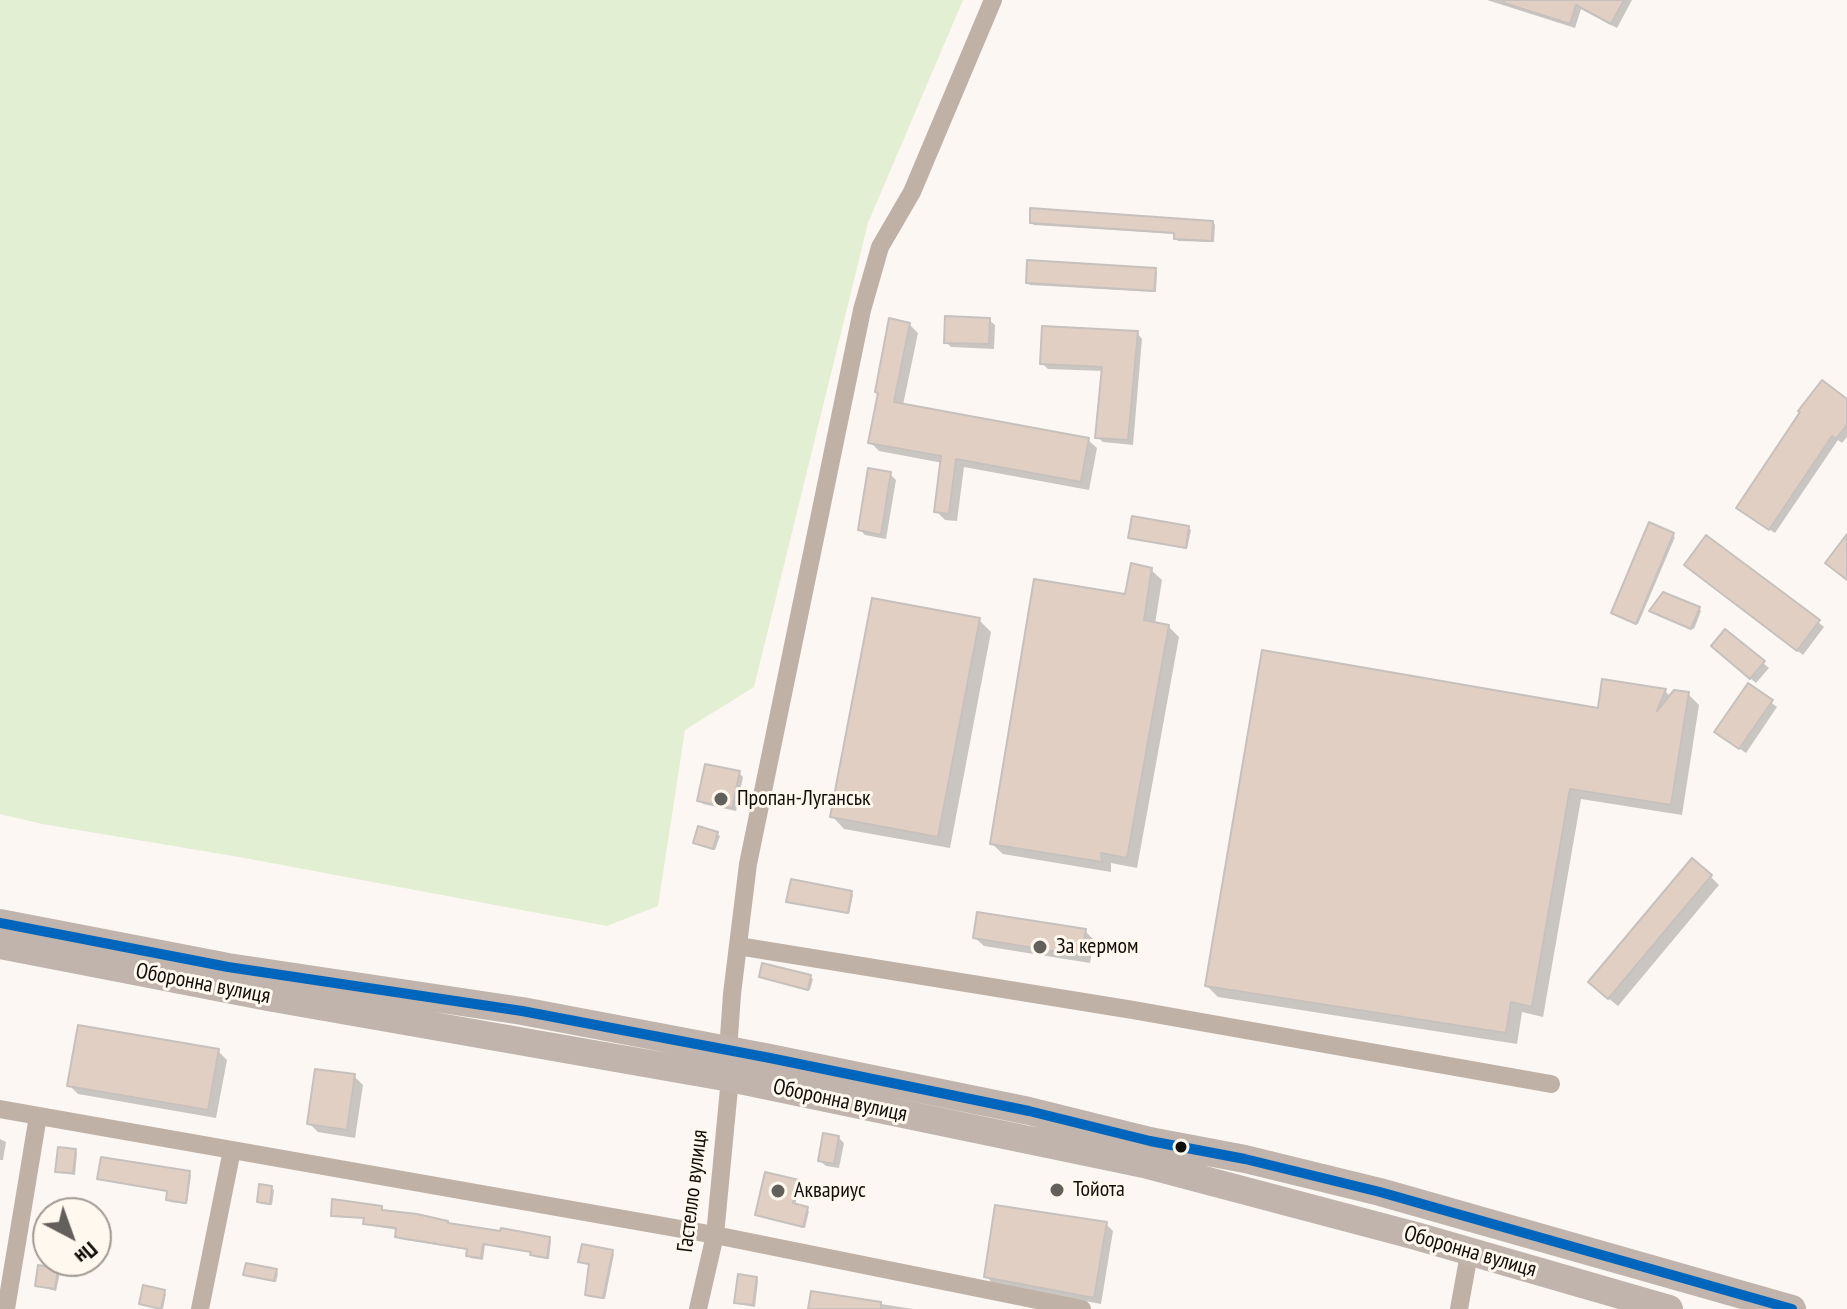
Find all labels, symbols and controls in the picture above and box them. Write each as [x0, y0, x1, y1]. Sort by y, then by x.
place label: Пропан-Луганськ [737, 786, 871, 812]
marker: Пропан-Луганськ [712, 790, 730, 808]
place label: За кермом [1056, 934, 1138, 960]
marker: За кермом [1031, 938, 1049, 956]
street label: Оборонна вулиця [134, 958, 272, 1010]
street label: Оборонна вулиця [771, 1074, 909, 1128]
street label: Гастелло вулиця [672, 1128, 714, 1254]
unlabelled marker [1173, 1139, 1189, 1155]
place label: Тойота [1073, 1177, 1125, 1203]
place label: Аквариус [794, 1178, 866, 1204]
marker: Тойота [1048, 1181, 1066, 1199]
marker: Аквариус [769, 1182, 787, 1200]
north arrow [32, 1197, 112, 1277]
street label: Оборонна вулиця [1401, 1221, 1539, 1283]
text: Пн [69, 1236, 104, 1271]

